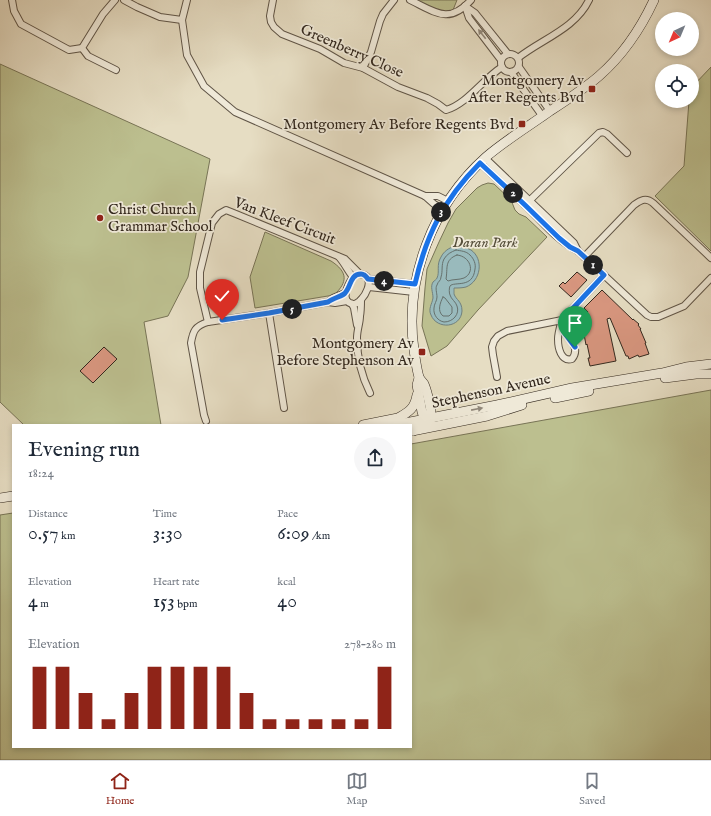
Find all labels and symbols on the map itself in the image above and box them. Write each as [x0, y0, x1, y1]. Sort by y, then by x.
north arrow [655, 12, 699, 56]
street label: Greenberry Close [298, 20, 407, 82]
one-way arrow [478, 29, 486, 39]
place label: Montgomery Av After Regents Bvd [467, 71, 585, 107]
marker: Montgomery Av After Regents Bvd [587, 84, 597, 94]
place label: Montgomery Av Before Regents Bvd [283, 115, 515, 134]
marker: Montgomery Av Before Regents Bvd [517, 119, 527, 129]
pin: 2 [503, 183, 523, 203]
street label: Van Kleef Circuit [230, 193, 339, 249]
place label: Christ Church Grammar School [108, 200, 214, 236]
pin: 3 [431, 202, 451, 222]
marker: Christ Church Grammar School [95, 213, 105, 223]
park label: Daran Park [453, 233, 517, 252]
pin: 1 [583, 255, 603, 275]
pin: 4 [374, 271, 394, 291]
pin [205, 279, 239, 320]
pin: 5 [282, 299, 302, 319]
pin [558, 306, 592, 347]
place label: Montgomery Av Before Stephenson Av [276, 334, 414, 370]
marker: Montgomery Av Before Stephenson Av [417, 347, 427, 357]
street label: Stephenson Avenue [430, 369, 552, 413]
one-way arrow [471, 406, 483, 412]

